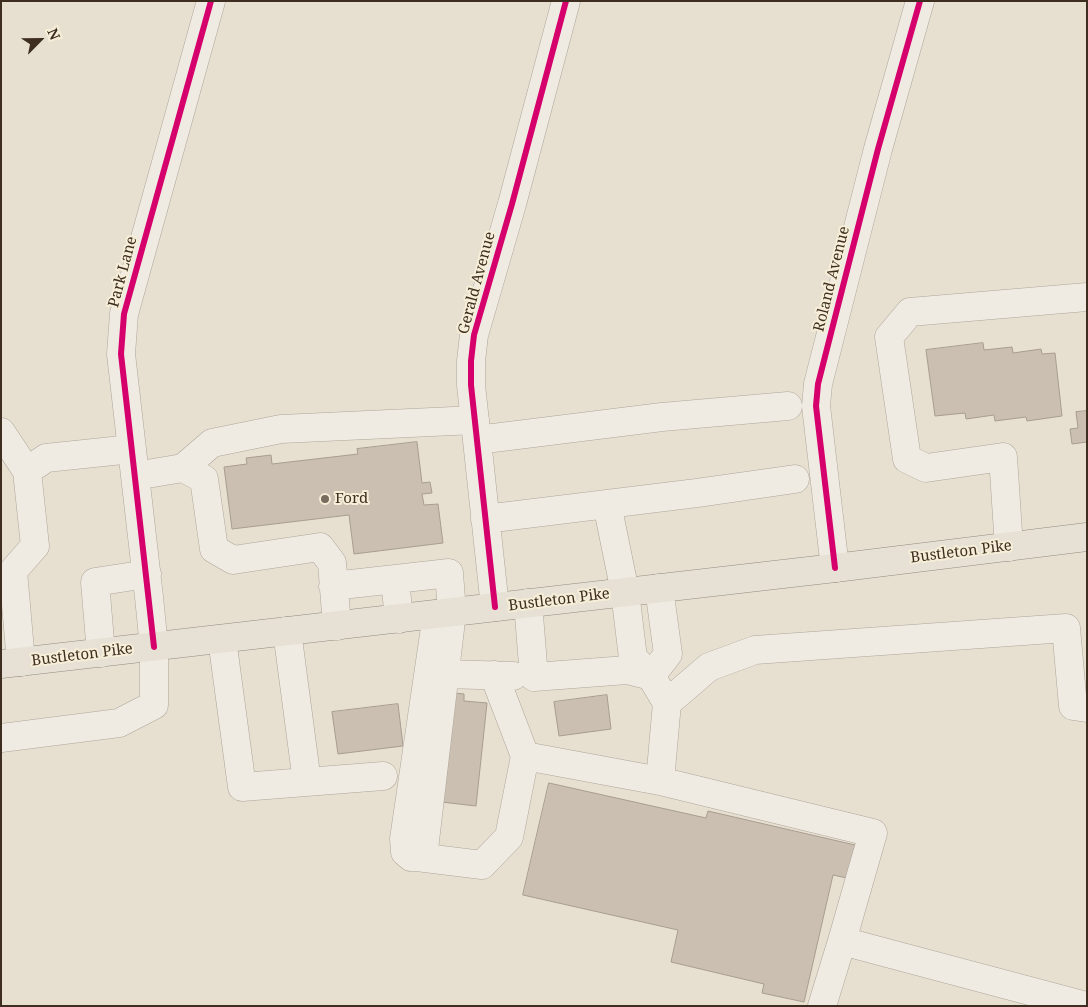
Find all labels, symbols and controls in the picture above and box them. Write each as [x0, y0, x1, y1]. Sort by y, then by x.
north arrow [15, 15, 65, 65]
text: N [43, 25, 65, 43]
street label: Roland Avenue [810, 224, 854, 334]
street label: Gerald Avenue [455, 230, 499, 336]
street label: Park Lane [105, 235, 141, 309]
place label: Ford [335, 490, 368, 508]
marker: Ford [319, 493, 331, 505]
street label: Bustleton Pike [909, 537, 1013, 567]
street label: Bustleton Pike [507, 585, 611, 615]
street label: Bustleton Pike [30, 640, 134, 670]

